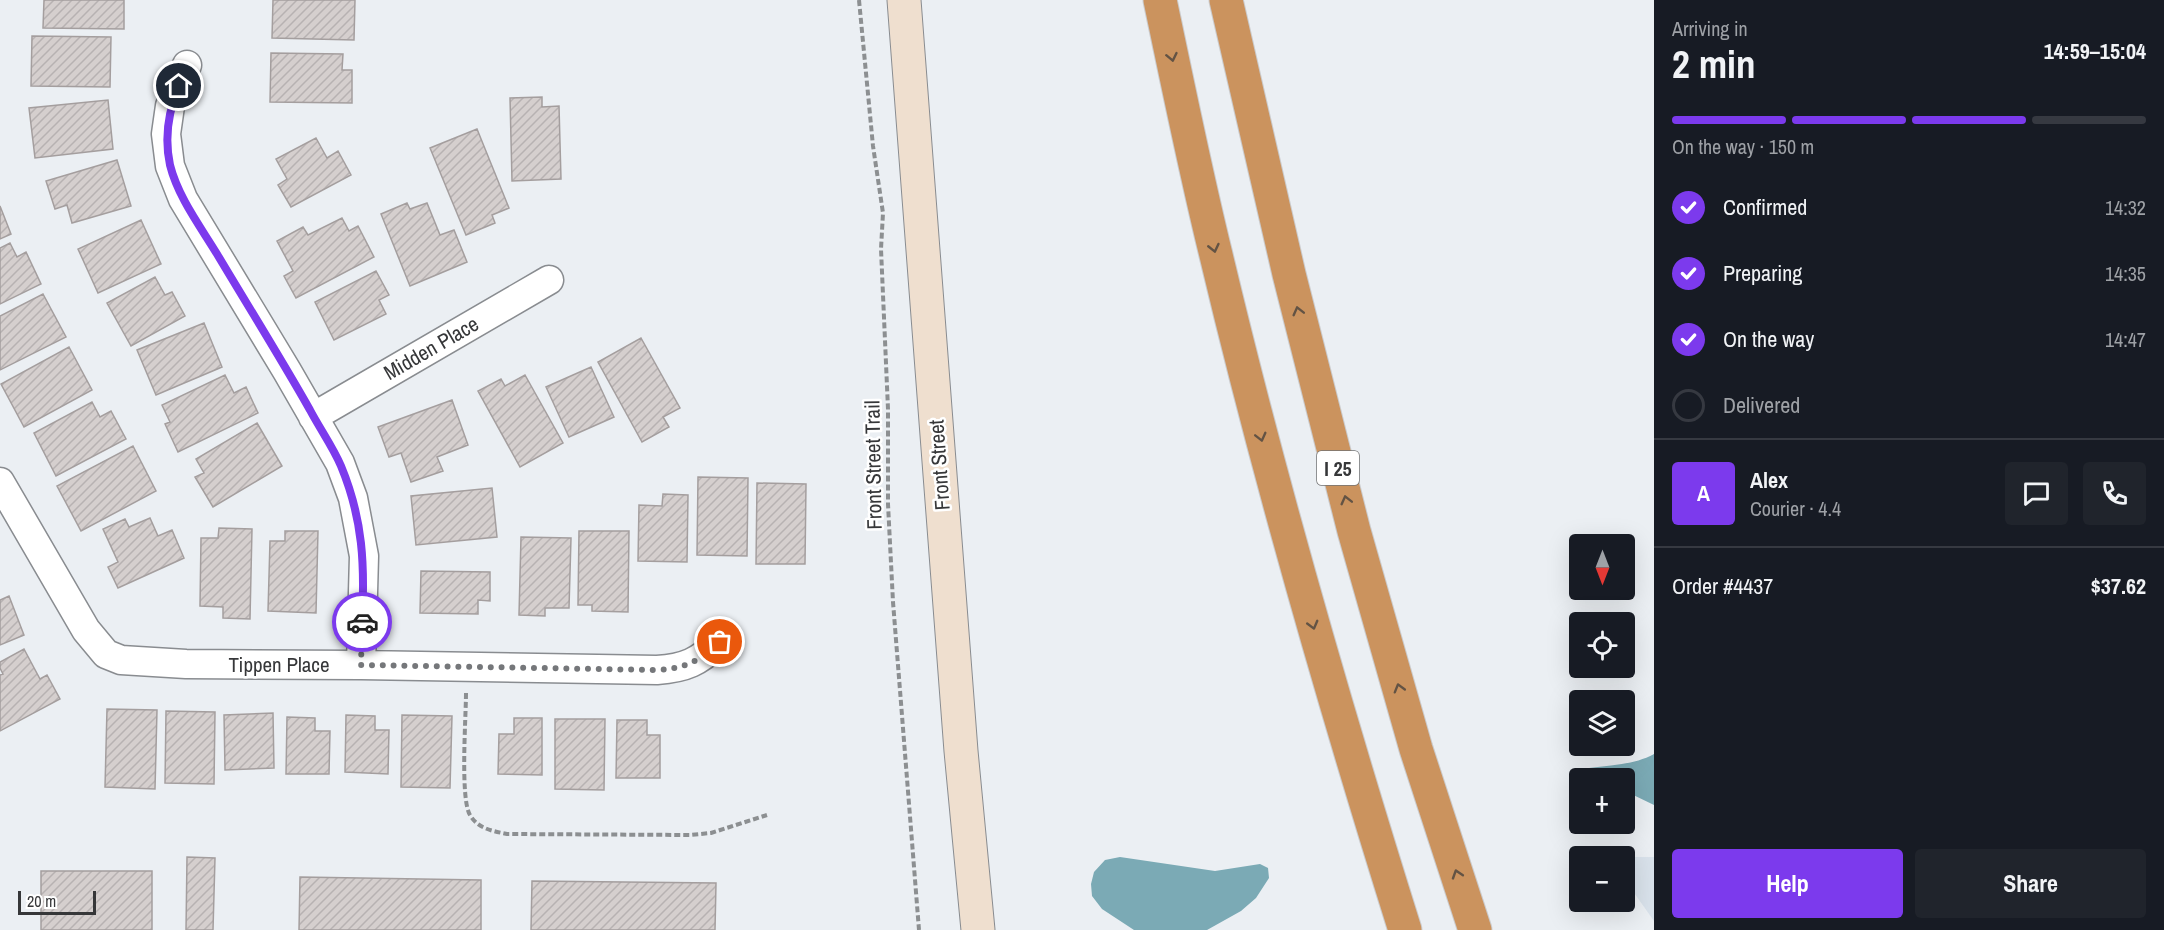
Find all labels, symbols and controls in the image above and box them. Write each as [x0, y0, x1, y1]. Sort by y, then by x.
text: Arriving in [1672, 15, 1748, 42]
text: 14:59–15:04 [2044, 36, 2146, 66]
text: 2 min [1672, 38, 1756, 90]
one-way arrow [1165, 52, 1178, 62]
pin [153, 60, 204, 111]
icon: home [162, 69, 195, 102]
text: On the way · 150 m [1672, 133, 1814, 160]
icon: check [1672, 191, 1705, 224]
text: Confirmed [1723, 192, 1807, 222]
text: 14:32 [2105, 194, 2146, 221]
one-way arrow [1207, 242, 1220, 252]
icon: check [1672, 257, 1705, 290]
text: Preparing [1723, 258, 1802, 288]
text: 14:35 [2105, 260, 2146, 287]
one-way arrow [1293, 307, 1306, 317]
street label: Midden Place [378, 309, 484, 387]
icon: check [1672, 323, 1705, 356]
text: On the way [1723, 324, 1814, 354]
text: 14:47 [2105, 326, 2146, 353]
text: Delivered [1723, 390, 1800, 420]
street label: Front Street Trail [857, 400, 889, 530]
street label: Front Street [921, 418, 957, 511]
one-way arrow [1254, 432, 1267, 442]
road number: I 25 [1317, 451, 1359, 485]
button: chat [2005, 462, 2068, 525]
button: phone [2083, 462, 2146, 525]
text: Alex [1750, 465, 1788, 495]
text: A [1697, 478, 1710, 508]
text: Courier · 4.4 [1750, 495, 1841, 522]
one-way arrow [1341, 496, 1354, 506]
north arrow [1569, 534, 1635, 600]
map controls [1569, 534, 1635, 912]
text: Order #4437 [1672, 571, 1773, 601]
text: $37.62 [2091, 571, 2146, 601]
courier [332, 592, 392, 652]
icon: car [346, 606, 379, 639]
button: locate [1569, 612, 1635, 678]
pin [694, 616, 745, 667]
one-way arrow [1305, 620, 1318, 630]
icon: bag [703, 625, 736, 658]
street label: Tippen Place [228, 650, 330, 679]
one-way arrow [1394, 683, 1406, 694]
button: layers [1569, 690, 1635, 756]
button: + [1569, 768, 1635, 834]
button: − [1569, 846, 1635, 912]
button: Help [1672, 849, 1903, 918]
button: Share [1915, 849, 2146, 918]
one-way arrow [1452, 869, 1464, 880]
scale bar [18, 888, 96, 916]
text: 20 m [27, 890, 56, 912]

